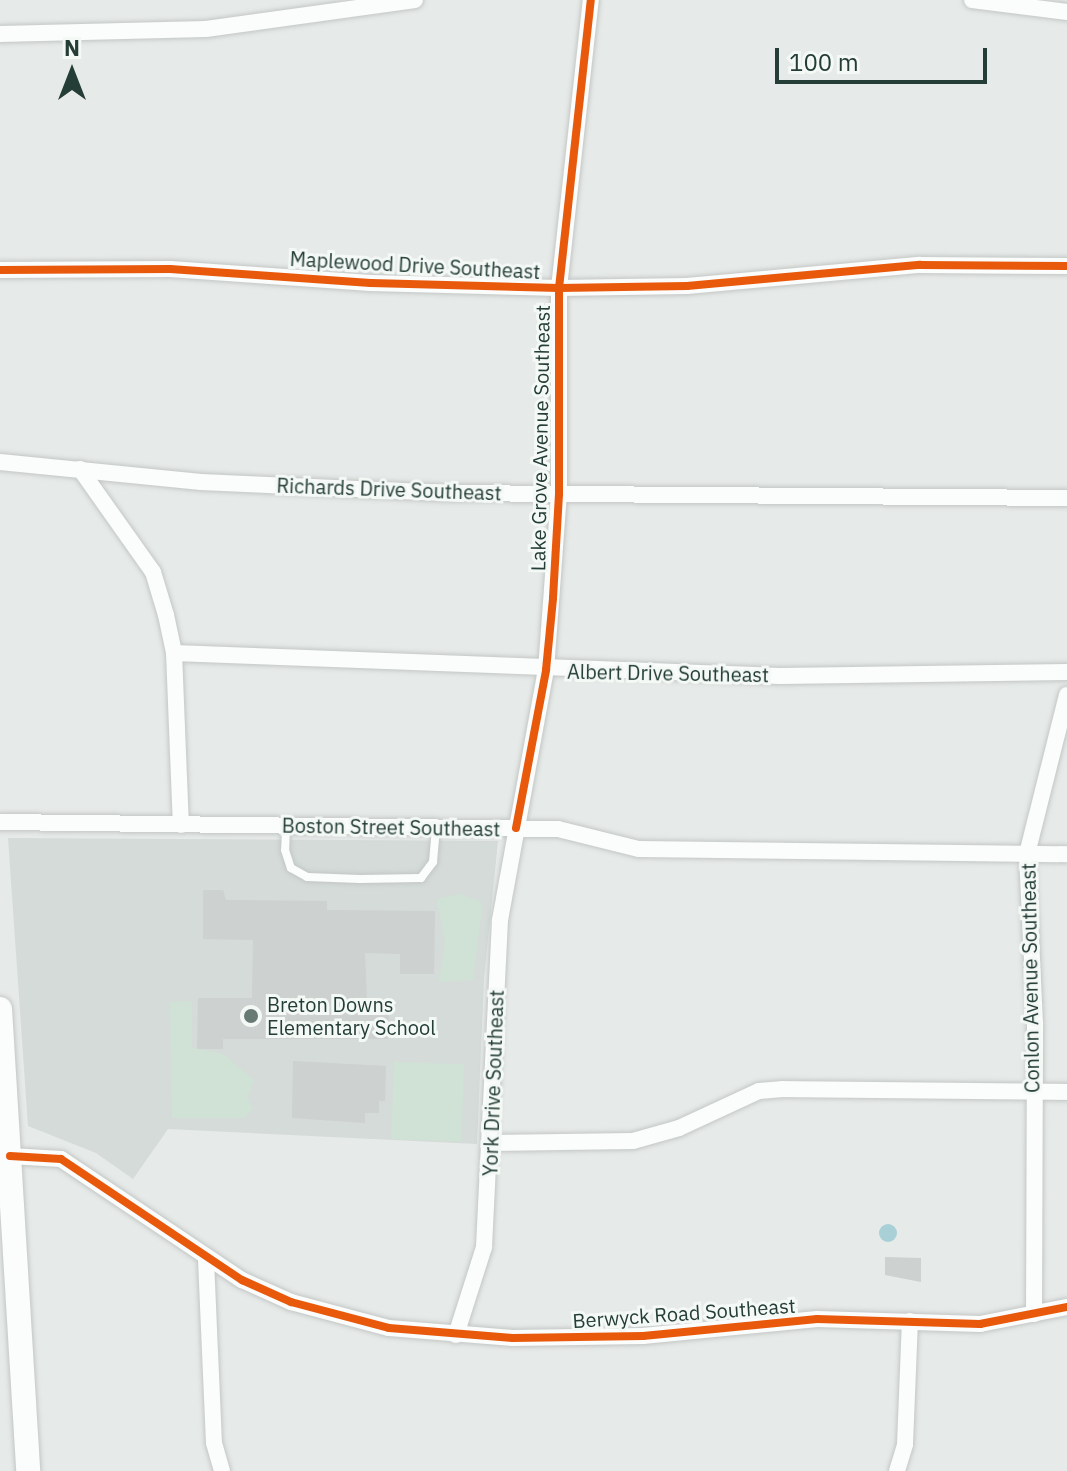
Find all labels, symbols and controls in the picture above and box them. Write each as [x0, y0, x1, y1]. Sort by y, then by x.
north arrow [32, 32, 112, 112]
scale bar [779, 32, 991, 82]
text: N [64, 33, 80, 62]
text: 100 m [789, 46, 859, 78]
street label: Maplewood Drive Southeast [289, 246, 541, 284]
street label: Lake Grove Avenue Southeast [526, 305, 554, 571]
street label: Richards Drive Southeast [276, 473, 502, 505]
street label: Albert Drive Southeast [567, 659, 769, 687]
street label: Boston Street Southeast [282, 813, 500, 841]
street label: Conlon Avenue Southeast [1016, 863, 1044, 1093]
street label: York Drive Southeast [478, 989, 508, 1177]
place label: Breton Downs Elementary School [267, 992, 436, 1039]
marker: Breton Downs Elementary School [242, 1007, 260, 1025]
street label: Berwyck Road Southeast [572, 1293, 796, 1333]

